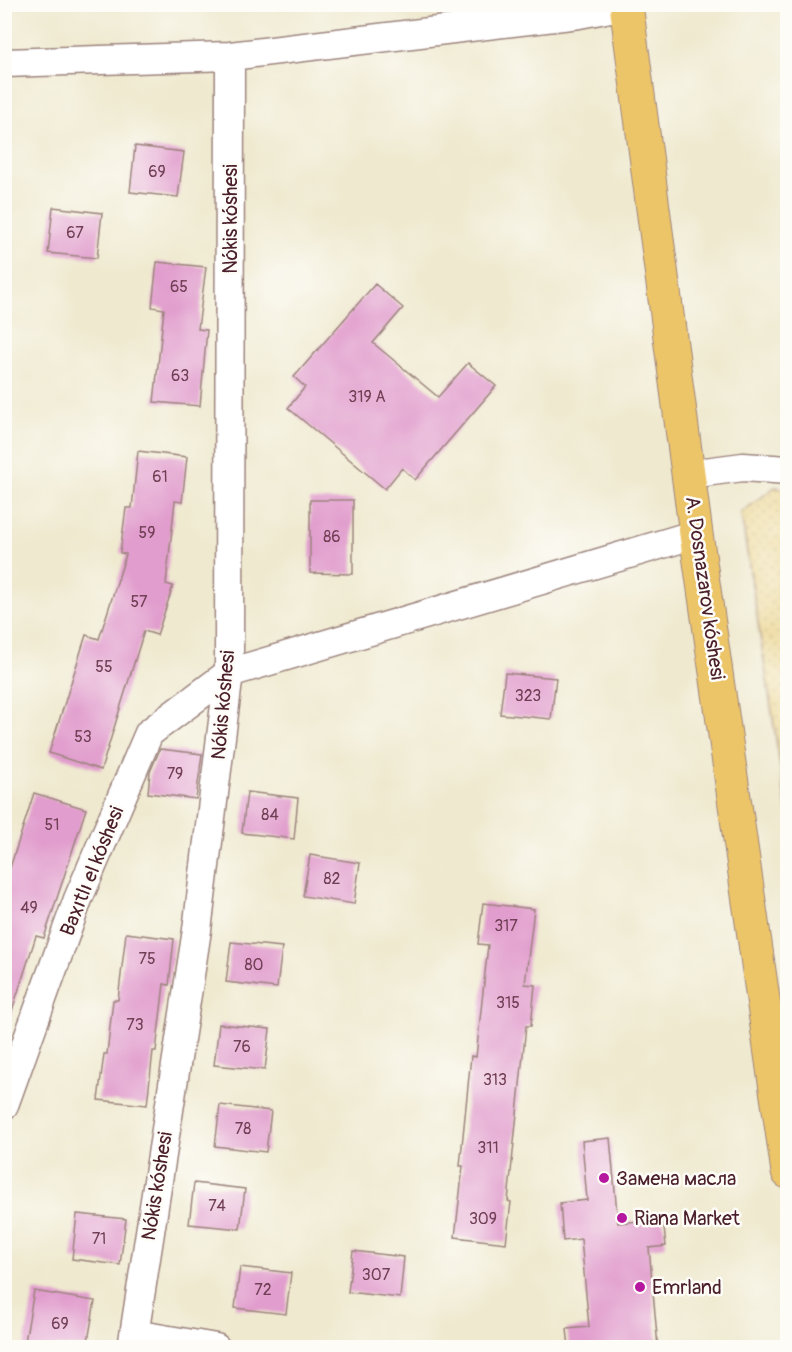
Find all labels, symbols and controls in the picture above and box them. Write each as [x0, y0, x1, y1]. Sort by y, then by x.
house number: 69 [148, 162, 166, 182]
street label: Nókis kóshesi [218, 164, 243, 274]
house number: 67 [66, 223, 84, 243]
house number: 65 [170, 277, 188, 297]
house number: 63 [171, 366, 189, 386]
house number: 319 А [348, 387, 386, 407]
house number: 61 [152, 467, 168, 487]
street label: A. Dosnazarov kóshesi [680, 495, 730, 681]
house number: 59 [139, 523, 155, 543]
house number: 86 [323, 527, 341, 547]
house number: 57 [130, 592, 148, 612]
street label: Nókis kóshesi [206, 649, 240, 761]
house number: 55 [95, 657, 113, 677]
house number: 323 [515, 686, 541, 706]
house number: 53 [74, 727, 92, 747]
house number: 79 [167, 764, 183, 784]
street label: Baxıtlı el kóshesi [55, 803, 129, 939]
house number: 84 [261, 805, 279, 825]
house number: 51 [45, 815, 59, 835]
house number: 82 [323, 869, 341, 889]
house number: 49 [20, 898, 38, 918]
house number: 317 [494, 916, 518, 936]
house number: 75 [138, 949, 156, 969]
house number: 80 [245, 955, 264, 975]
house number: 315 [496, 993, 520, 1013]
house number: 73 [126, 1015, 144, 1035]
house number: 76 [233, 1037, 251, 1057]
house number: 313 [483, 1070, 507, 1090]
house number: 78 [235, 1119, 251, 1139]
street label: Nókis kóshesi [136, 1130, 178, 1242]
house number: 311 [477, 1138, 499, 1158]
place label: Замена масла [616, 1166, 736, 1191]
marker: Замена масла [597, 1171, 611, 1185]
house number: 74 [208, 1196, 226, 1216]
place label: Riana Market [634, 1206, 741, 1231]
house number: 309 [469, 1209, 497, 1229]
marker: Riana Market [615, 1211, 629, 1225]
house number: 71 [92, 1229, 106, 1249]
house number: 307 [362, 1265, 391, 1285]
place label: Emrland [652, 1275, 722, 1300]
house number: 72 [254, 1280, 272, 1300]
marker: Emrland [633, 1280, 647, 1294]
house number: 69 [51, 1314, 69, 1334]

